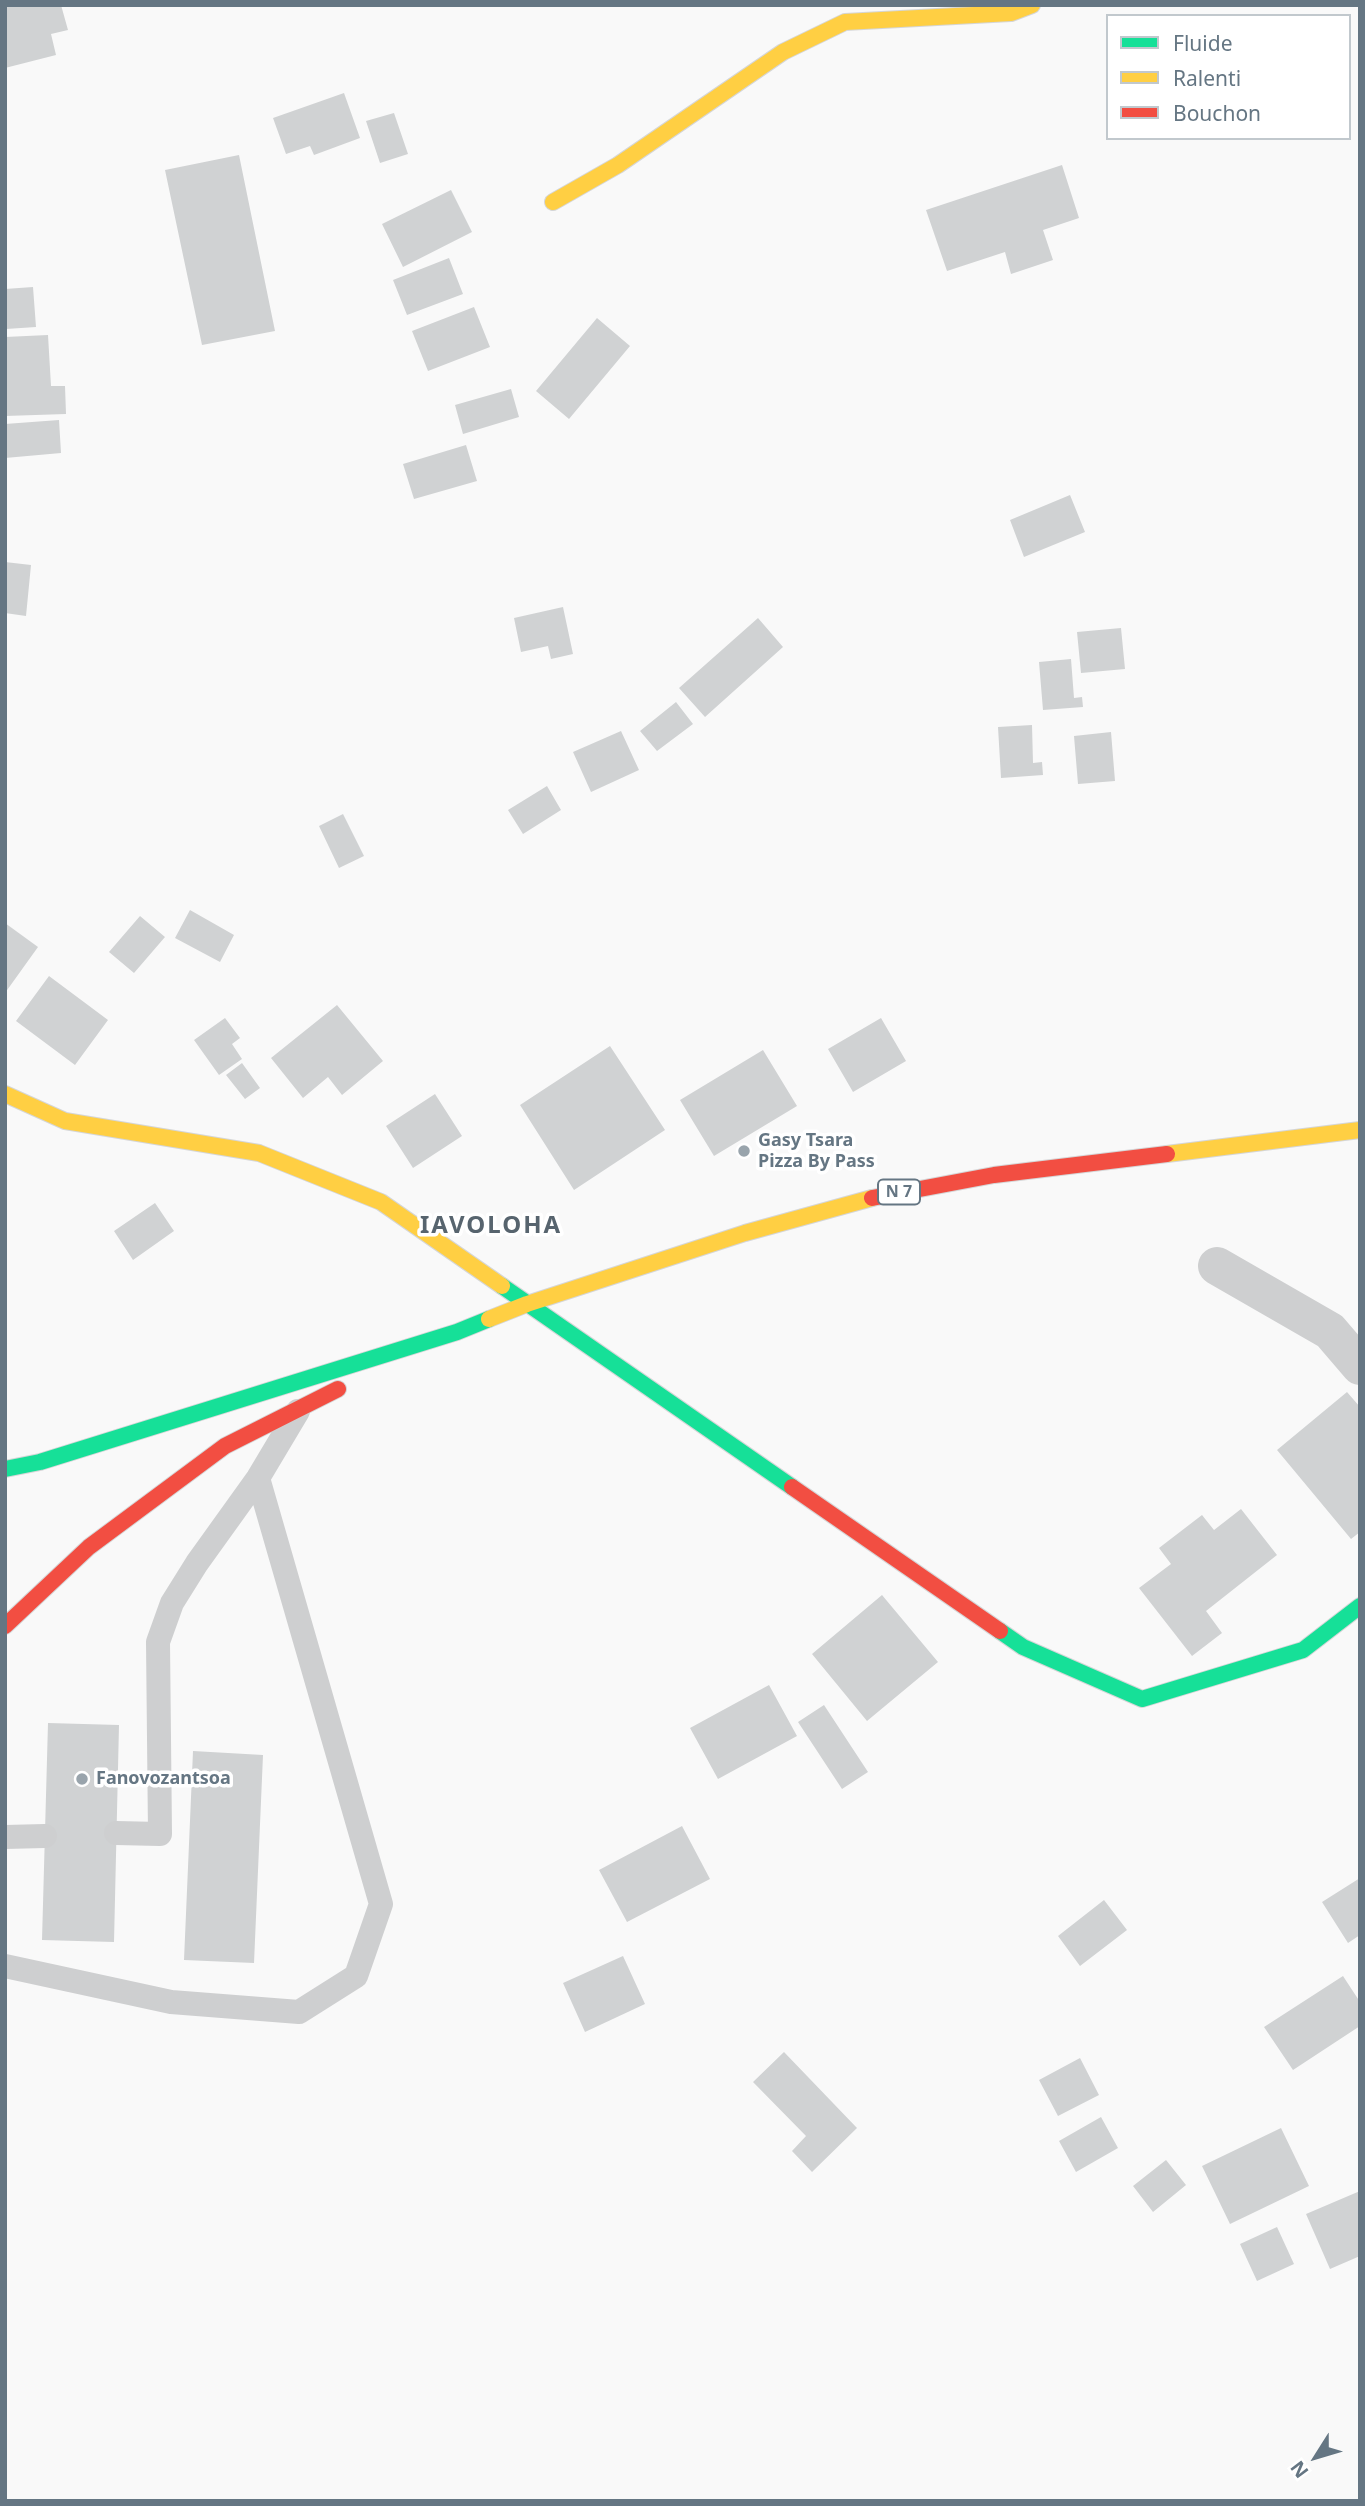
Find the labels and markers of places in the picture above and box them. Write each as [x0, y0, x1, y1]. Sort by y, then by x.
place label: Gasy Tsara Pizza By Pass [758, 1130, 875, 1172]
marker: Gasy Tsara Pizza By Pass [736, 1143, 752, 1159]
place label: Fanovozantsoa [96, 1768, 231, 1790]
marker: Fanovozantsoa [74, 1771, 90, 1787]

